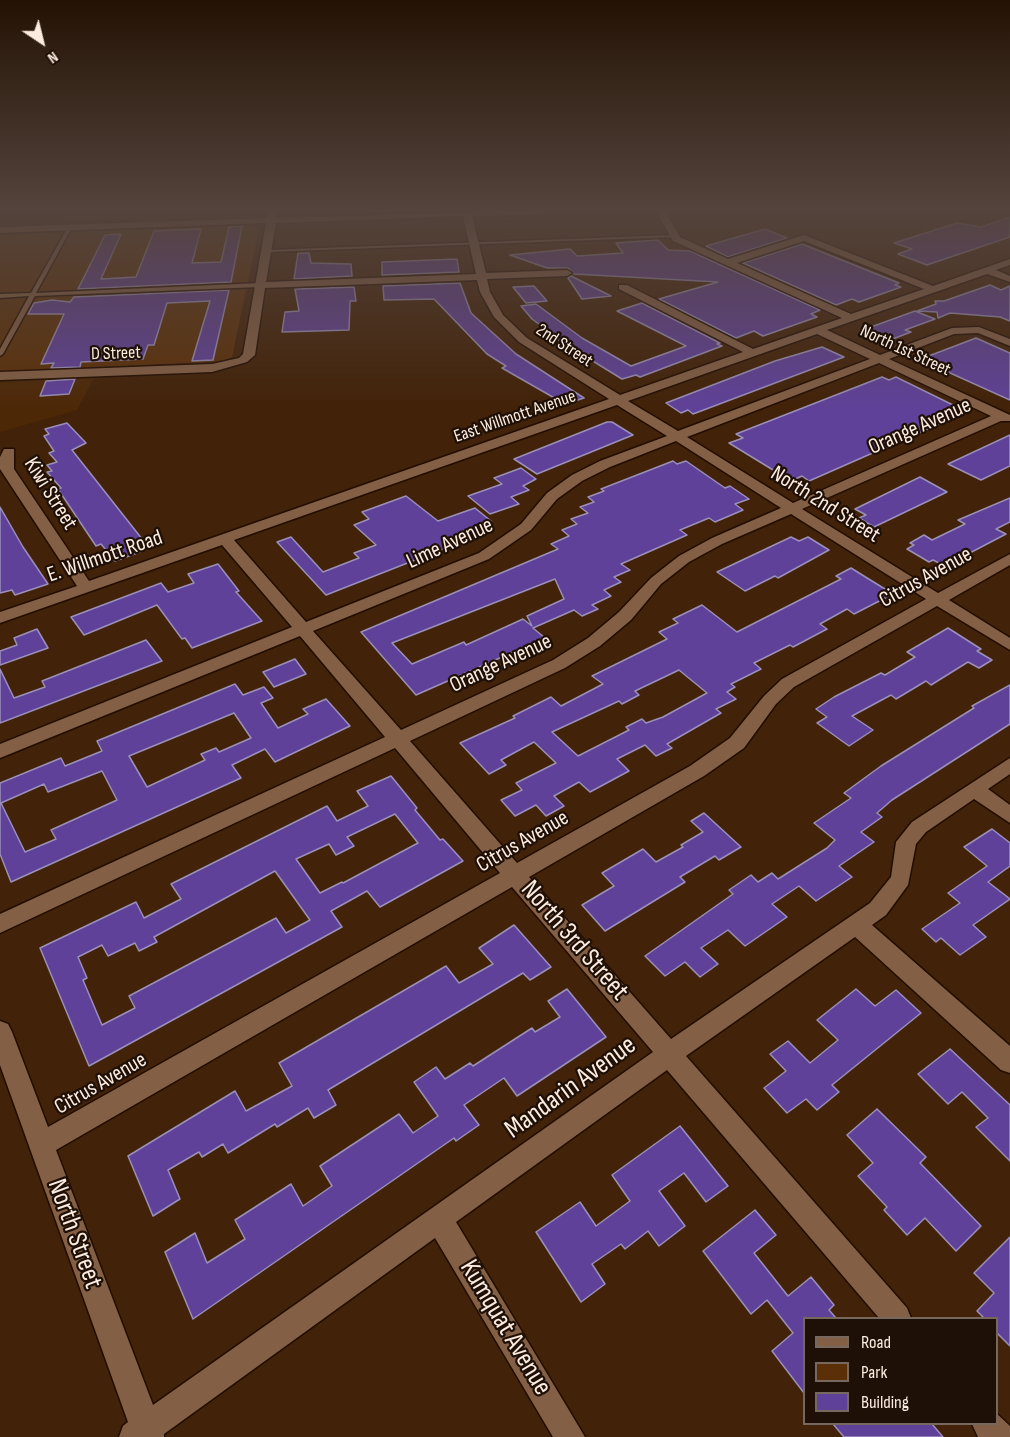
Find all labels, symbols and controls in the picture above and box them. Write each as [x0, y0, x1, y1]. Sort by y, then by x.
north arrow [12, 12, 72, 72]
text: N [44, 47, 62, 67]
street label: 2nd Street [532, 320, 596, 372]
street label: North 1st Street [856, 321, 954, 381]
street label: D Street [91, 342, 141, 366]
street label: East Willmott Avenue [451, 386, 579, 448]
street label: Orange Avenue [865, 393, 975, 461]
street label: Kiwi Street [17, 453, 83, 535]
street label: North 2nd Street [765, 461, 885, 549]
street label: Lime Avenue [403, 512, 497, 576]
street label: E. Willmott Road [44, 525, 166, 589]
street label: Citrus Avenue [875, 542, 977, 614]
street label: Orange Avenue [446, 629, 556, 699]
street label: Citrus Avenue [472, 805, 574, 879]
street label: North 3rd Street [513, 874, 635, 1008]
street label: Mandarin Avenue [499, 1030, 643, 1146]
street label: Citrus Avenue [50, 1047, 152, 1121]
street label: North Street [39, 1175, 109, 1293]
street label: Kumquat Avenue [452, 1255, 558, 1401]
legend [803, 1317, 998, 1425]
text: Road [861, 1332, 891, 1353]
text: Park [861, 1362, 887, 1383]
text: Building [861, 1392, 909, 1413]

